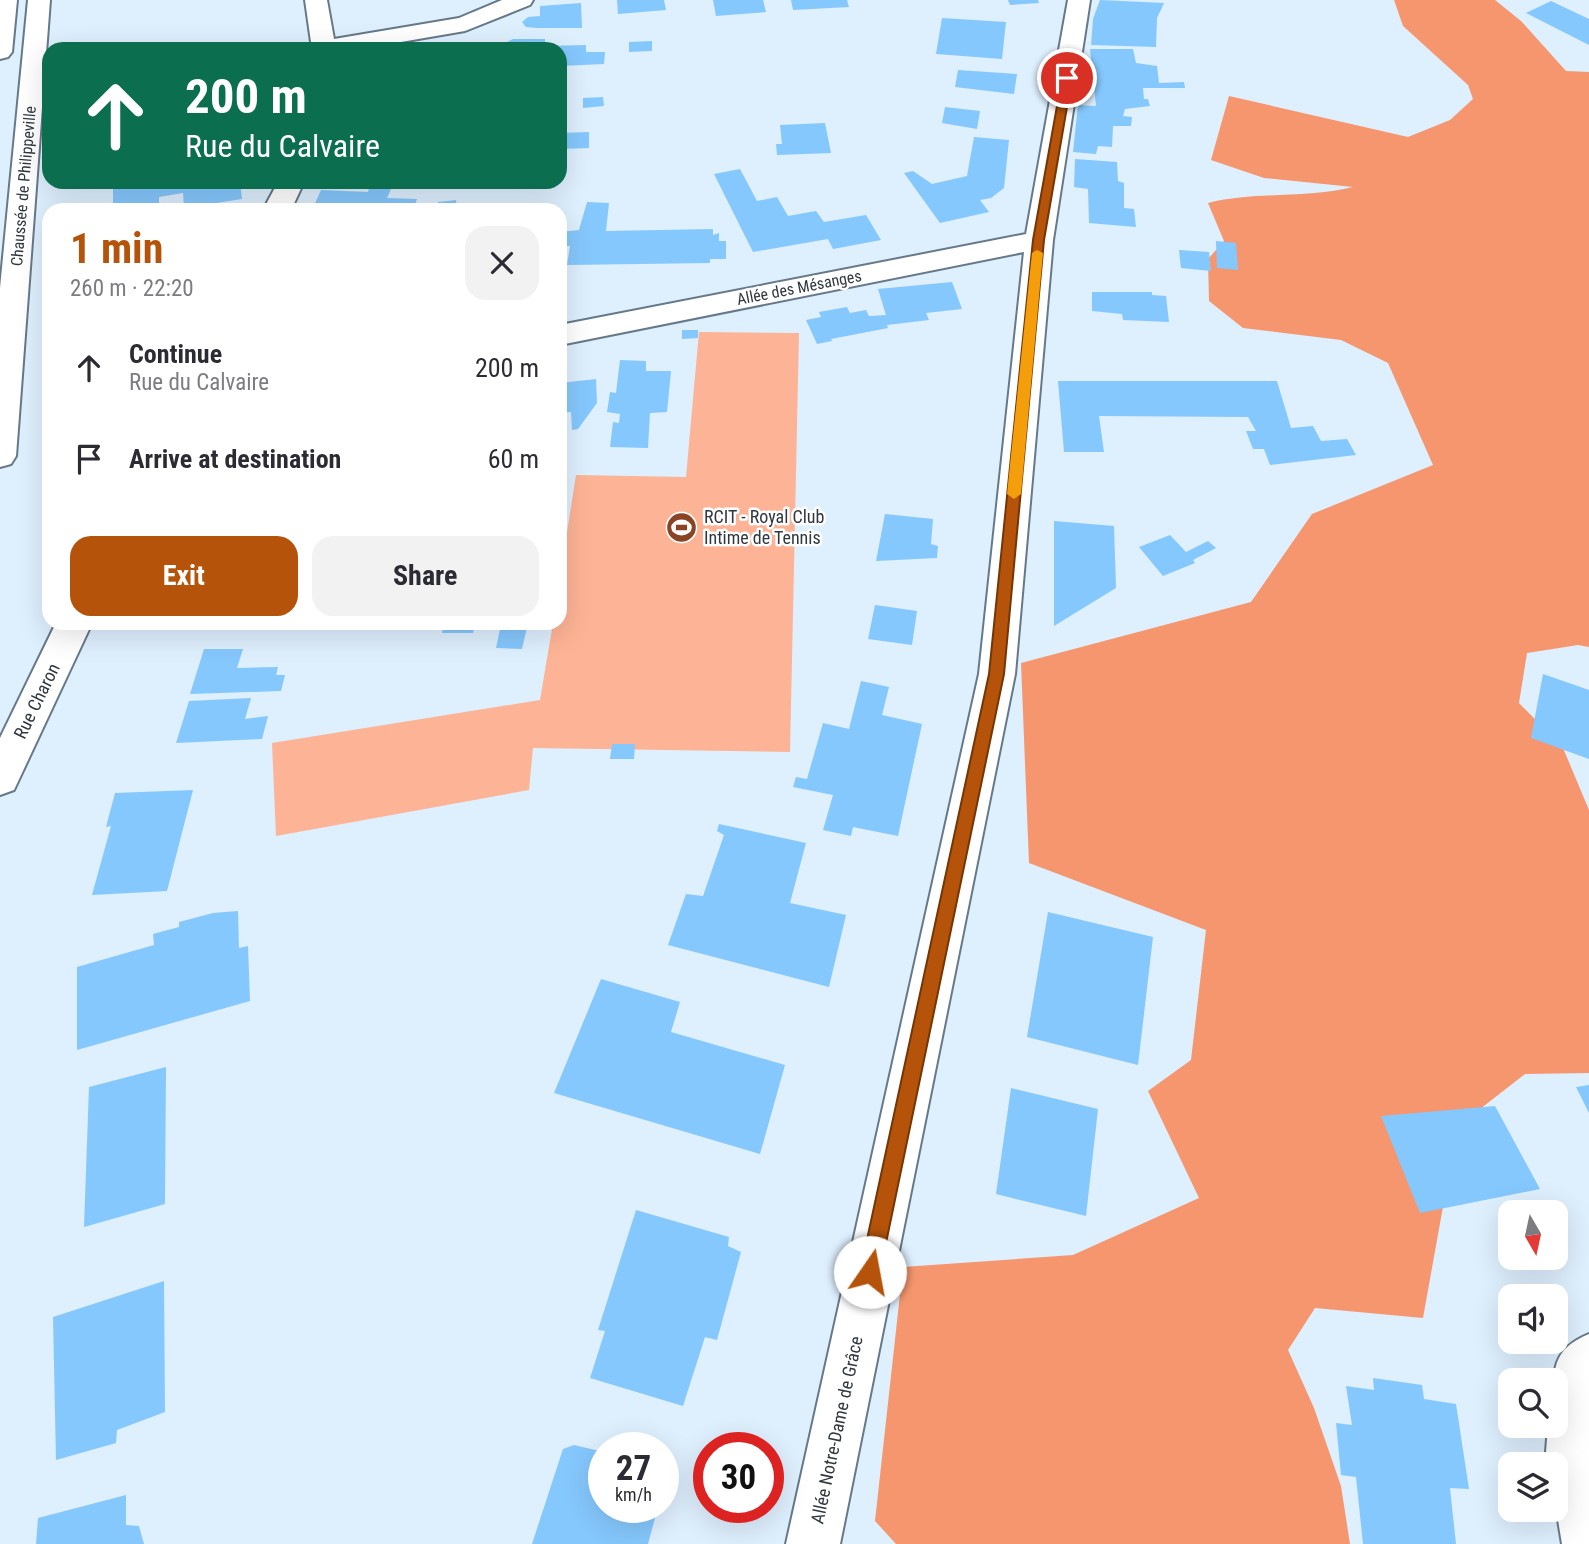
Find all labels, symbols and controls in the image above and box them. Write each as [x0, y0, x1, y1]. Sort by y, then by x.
pin [1037, 48, 1097, 108]
icon: arrive [1048, 59, 1086, 97]
text: 200 m [185, 68, 307, 125]
icon: ahead [70, 70, 161, 161]
street label: Chaussée de Philippeville [7, 105, 40, 267]
text: Rue du Calvaire [185, 127, 380, 165]
text: 1 min [70, 224, 163, 273]
button: close [465, 226, 539, 300]
street label: Allée des Mésanges [735, 266, 863, 309]
text: 260 m · 22:20 [70, 275, 194, 302]
text: Continue [129, 339, 222, 369]
icon: ahead [70, 349, 108, 387]
text: 200 m [475, 353, 539, 383]
text: Rue du Calvaire [129, 369, 269, 396]
icon: arrive [70, 440, 108, 478]
text: Arrive at destination [129, 444, 341, 474]
text: 60 m [488, 444, 539, 474]
place label: RCIT - Royal Club Intime de Tennis [704, 506, 824, 548]
sports icon: RCIT - Royal Club Intime de Tennis [664, 510, 698, 544]
button: Exit [70, 536, 298, 616]
button: Share [312, 536, 539, 616]
street label: Rue Charon [9, 660, 64, 742]
north arrow [1498, 1200, 1568, 1270]
map controls [1498, 1200, 1568, 1522]
position arrow [833, 1235, 907, 1309]
button: sound [1498, 1284, 1568, 1354]
street label: Allée Notre-Dame de Grâce [806, 1334, 867, 1526]
button: search [1498, 1368, 1568, 1438]
speed limit sign: 30 [693, 1432, 784, 1523]
text: 27 [616, 1448, 651, 1489]
button: layers [1498, 1452, 1568, 1522]
text: km/h [615, 1484, 652, 1505]

